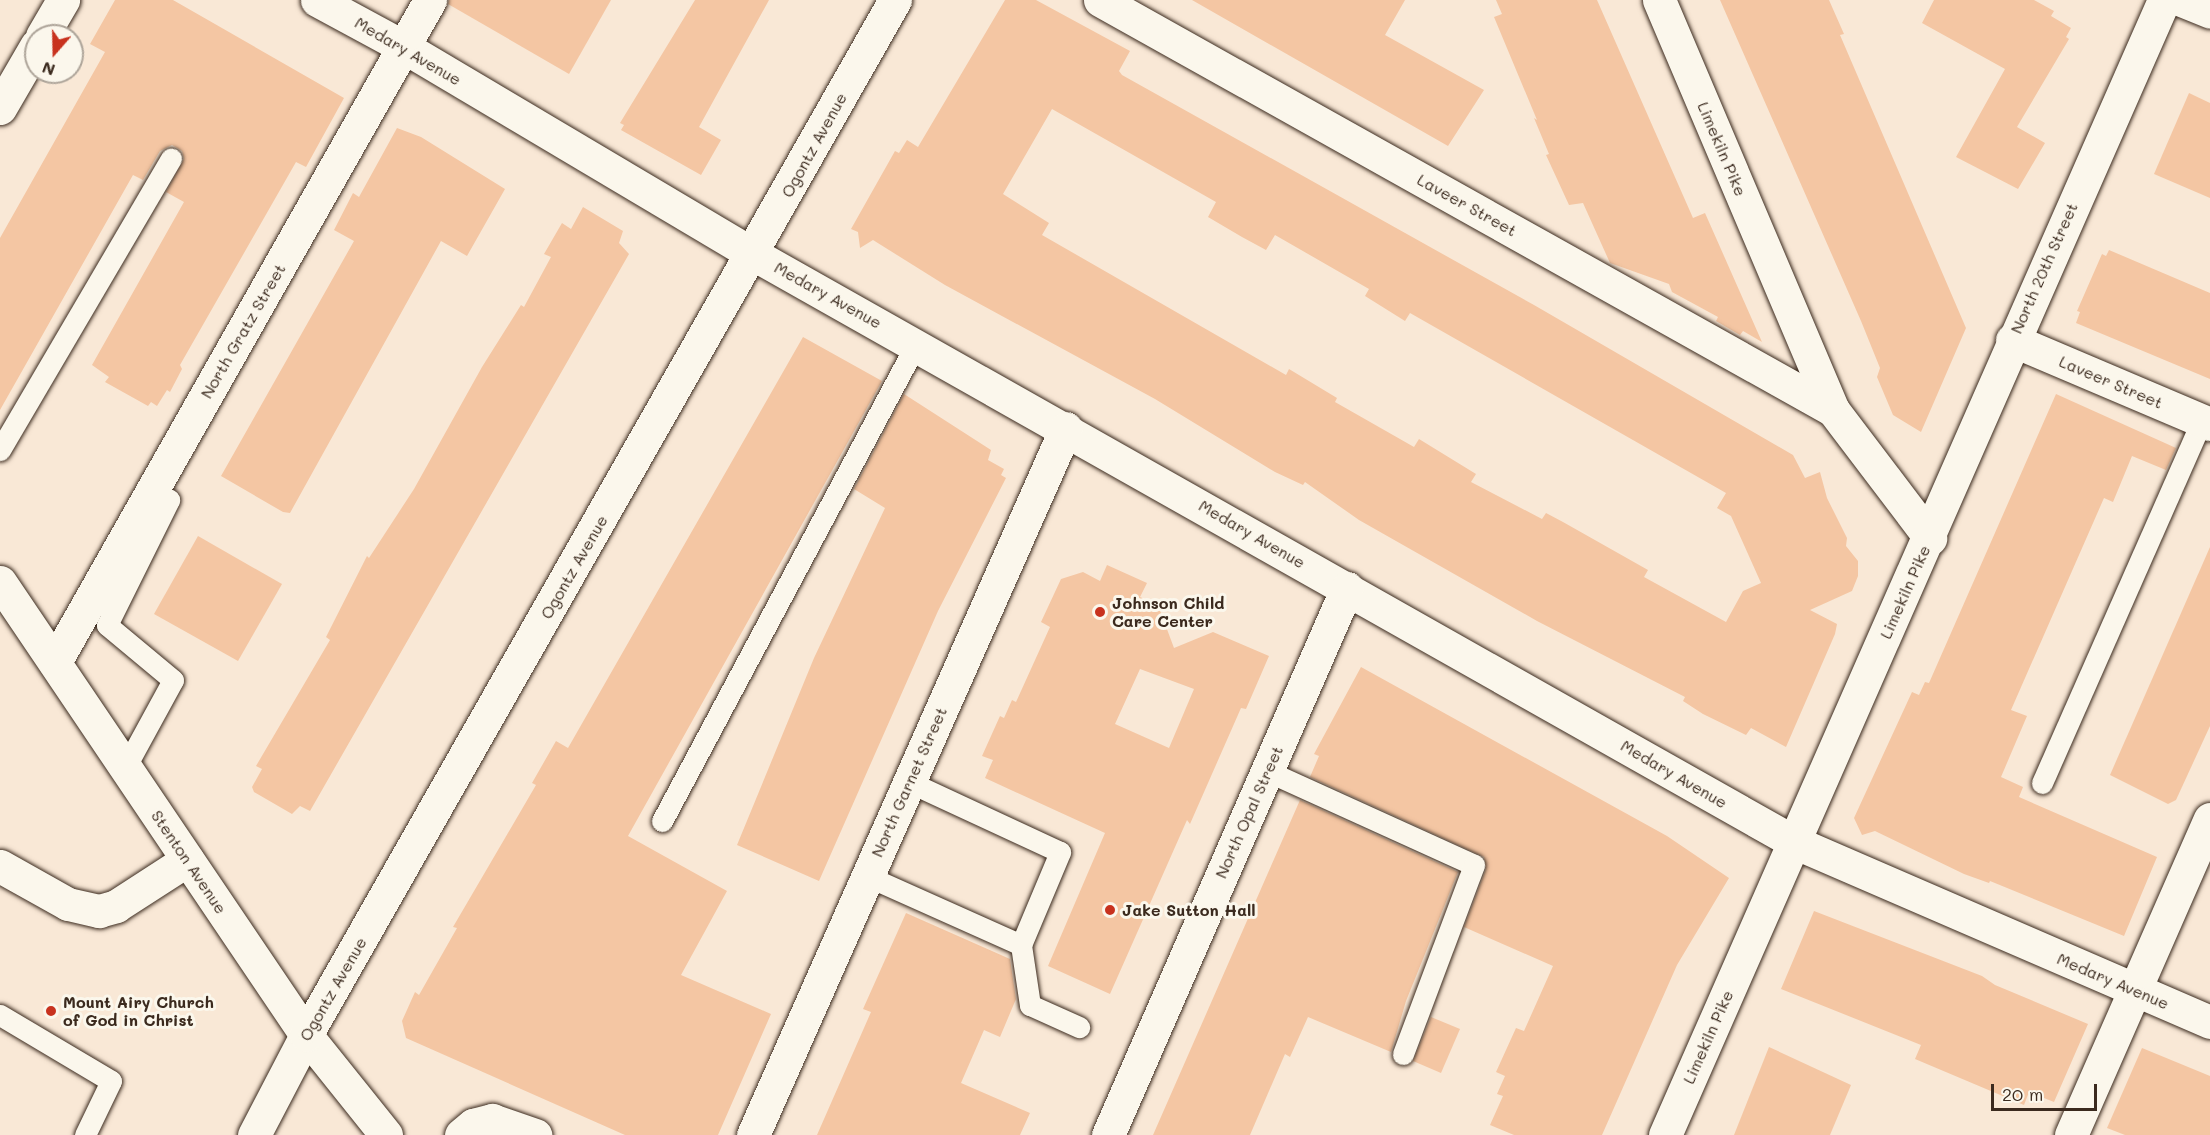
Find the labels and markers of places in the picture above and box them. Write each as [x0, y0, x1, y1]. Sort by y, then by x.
place label: Johnson Child Care Center [1112, 593, 1224, 631]
marker: Johnson Child Care Center [1093, 605, 1107, 619]
place label: Jake Sutton Hall [1122, 900, 1256, 920]
marker: Jake Sutton Hall [1103, 903, 1117, 917]
place label: Mount Airy Church of God in Christ [63, 992, 214, 1030]
marker: Mount Airy Church of God in Christ [44, 1004, 58, 1018]

